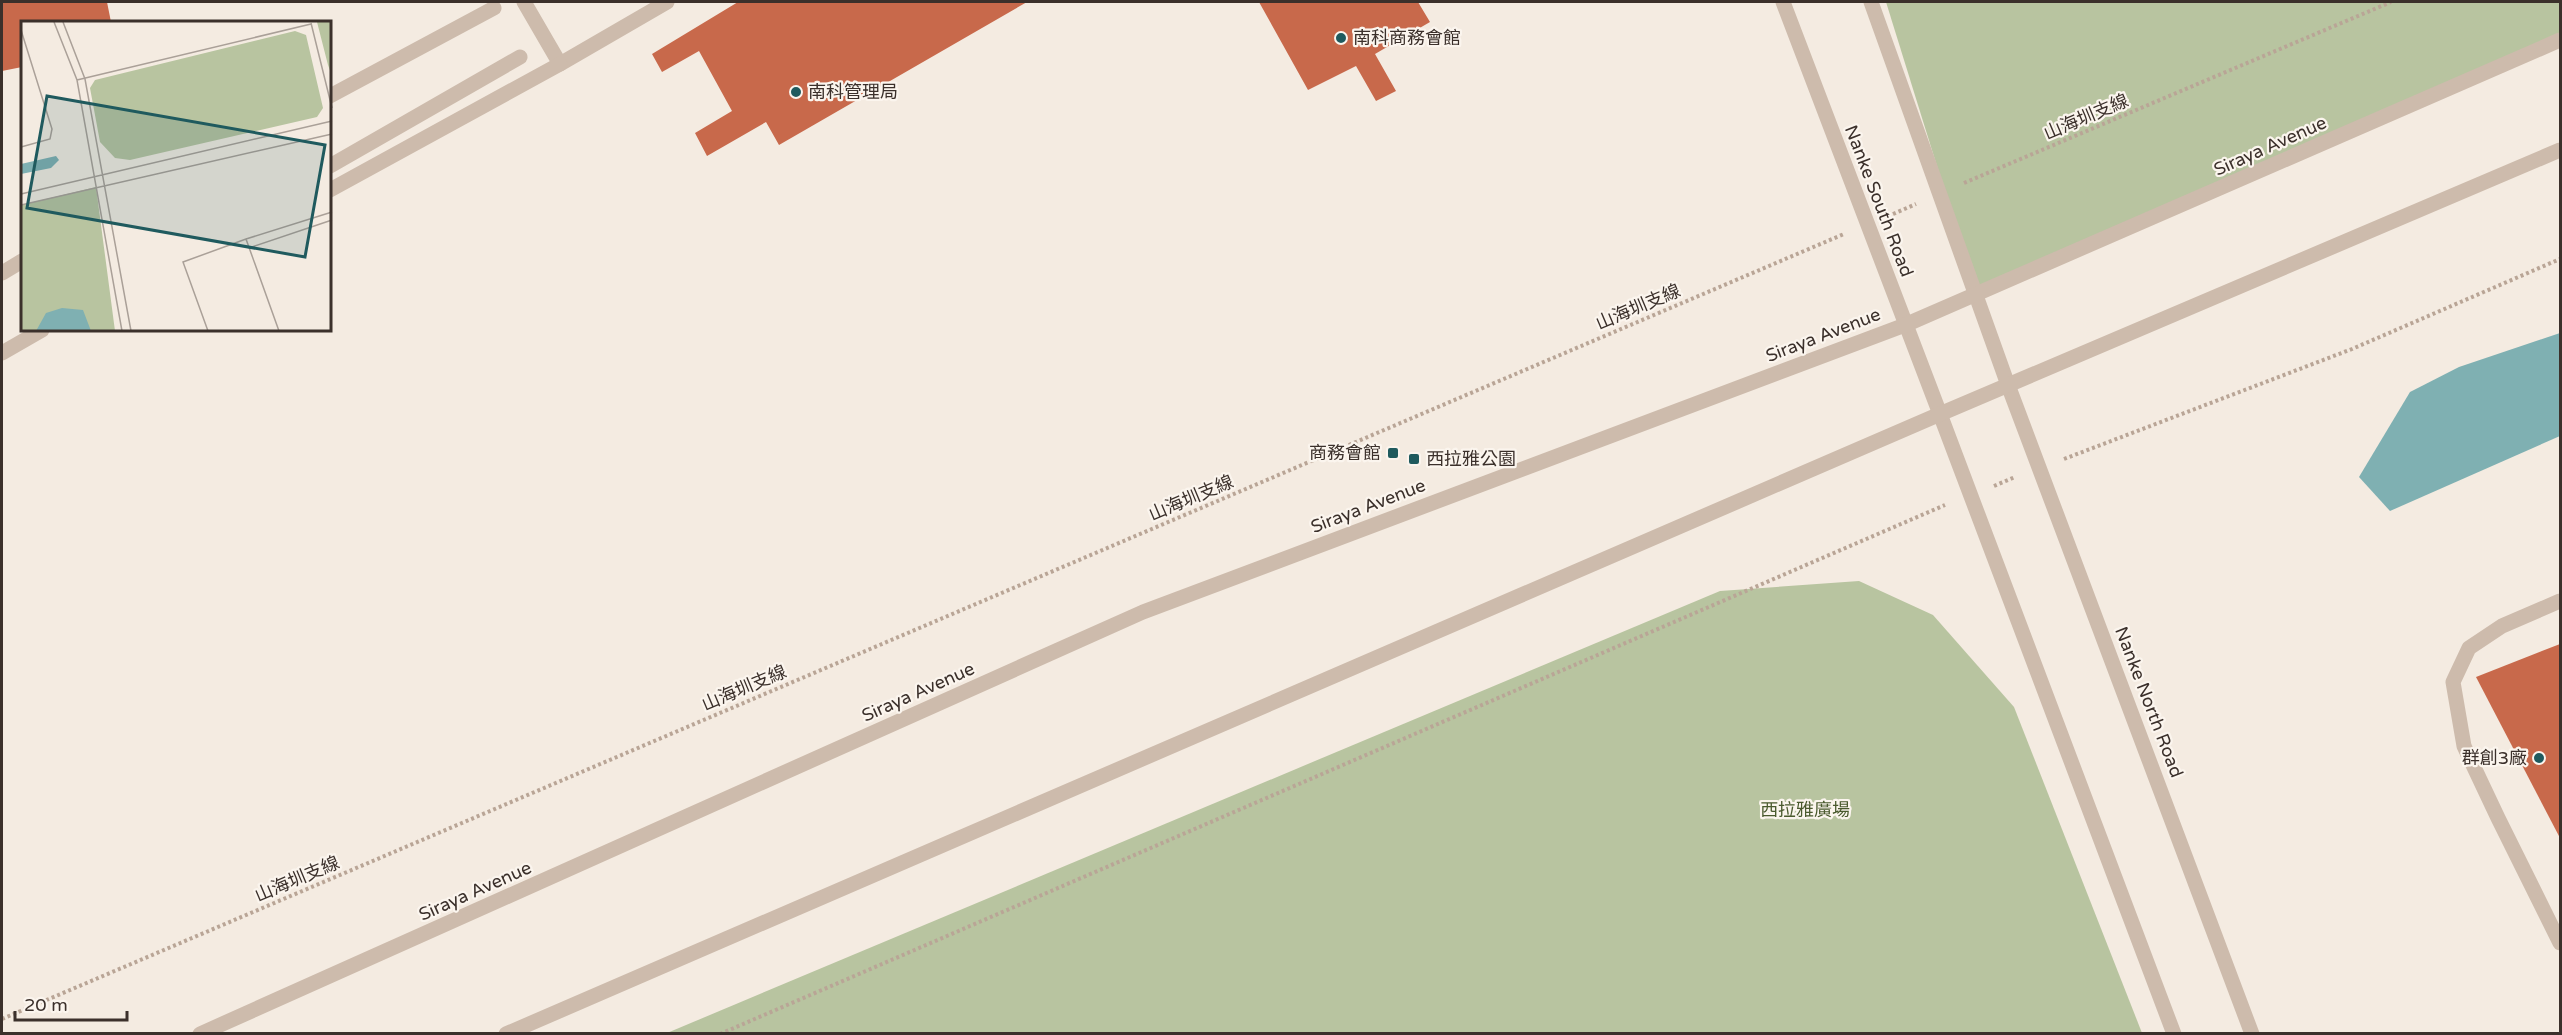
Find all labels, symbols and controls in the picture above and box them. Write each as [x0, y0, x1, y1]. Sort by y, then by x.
inset map [21, 21, 332, 332]
place label: 南科商務會館 [1353, 27, 1461, 49]
marker: 南科商務會館 [1334, 31, 1348, 45]
place label: 南科管理局 [808, 81, 898, 103]
marker: 南科管理局 [789, 85, 803, 99]
street label: 山海圳支線 [2040, 89, 2132, 145]
street label: Siraya Avenue [2210, 111, 2330, 181]
street label: Nanke South Road [1840, 122, 1918, 280]
street label: 山海圳支線 [1592, 279, 1684, 335]
street label: Siraya Avenue [1763, 303, 1883, 367]
place label: 商務會館 [1309, 442, 1381, 464]
marker: 商務會館 [1386, 446, 1400, 460]
place label: 西拉雅公園 [1426, 448, 1516, 470]
marker: 西拉雅公園 [1407, 452, 1421, 466]
street label: 山海圳支線 [1145, 470, 1237, 526]
street label: Siraya Avenue [1308, 474, 1428, 538]
street label: Nanke North Road [2110, 623, 2188, 781]
street label: Siraya Avenue [858, 657, 978, 727]
street label: 山海圳支線 [698, 660, 790, 716]
place label: 群創3廠 [2462, 747, 2527, 769]
marker: 群創3廠 [2532, 751, 2546, 765]
park label: 西拉雅廣場 [1760, 799, 1850, 821]
street label: 山海圳支線 [251, 851, 343, 907]
street label: Siraya Avenue [415, 856, 535, 926]
scale bar [15, 984, 128, 1022]
text: 20 m [24, 994, 68, 1016]

